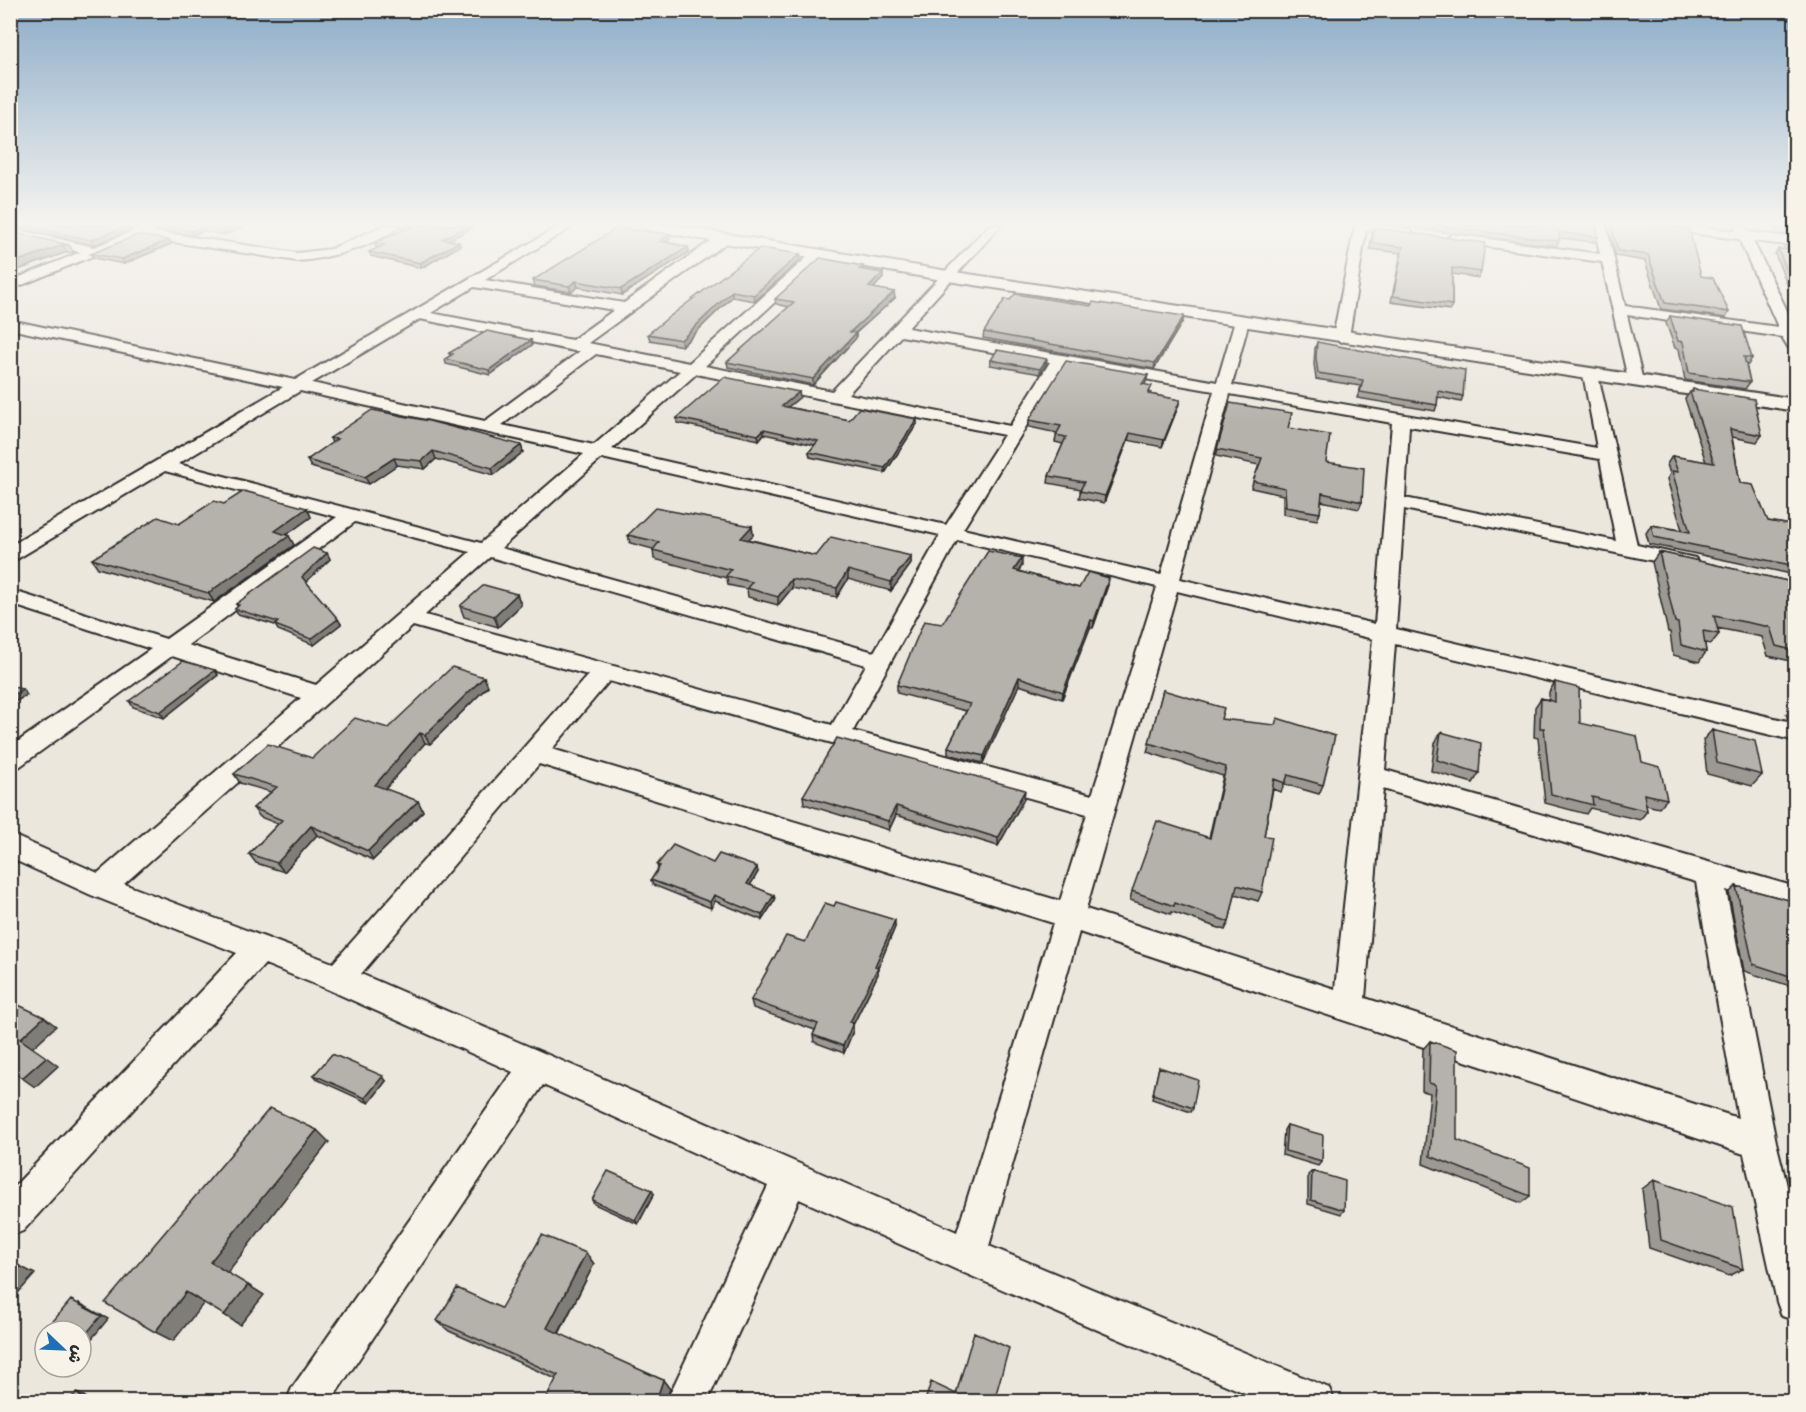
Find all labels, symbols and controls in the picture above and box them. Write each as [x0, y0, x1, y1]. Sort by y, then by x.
north arrow [33, 1319, 93, 1379]
text: ش [63, 1342, 92, 1368]

